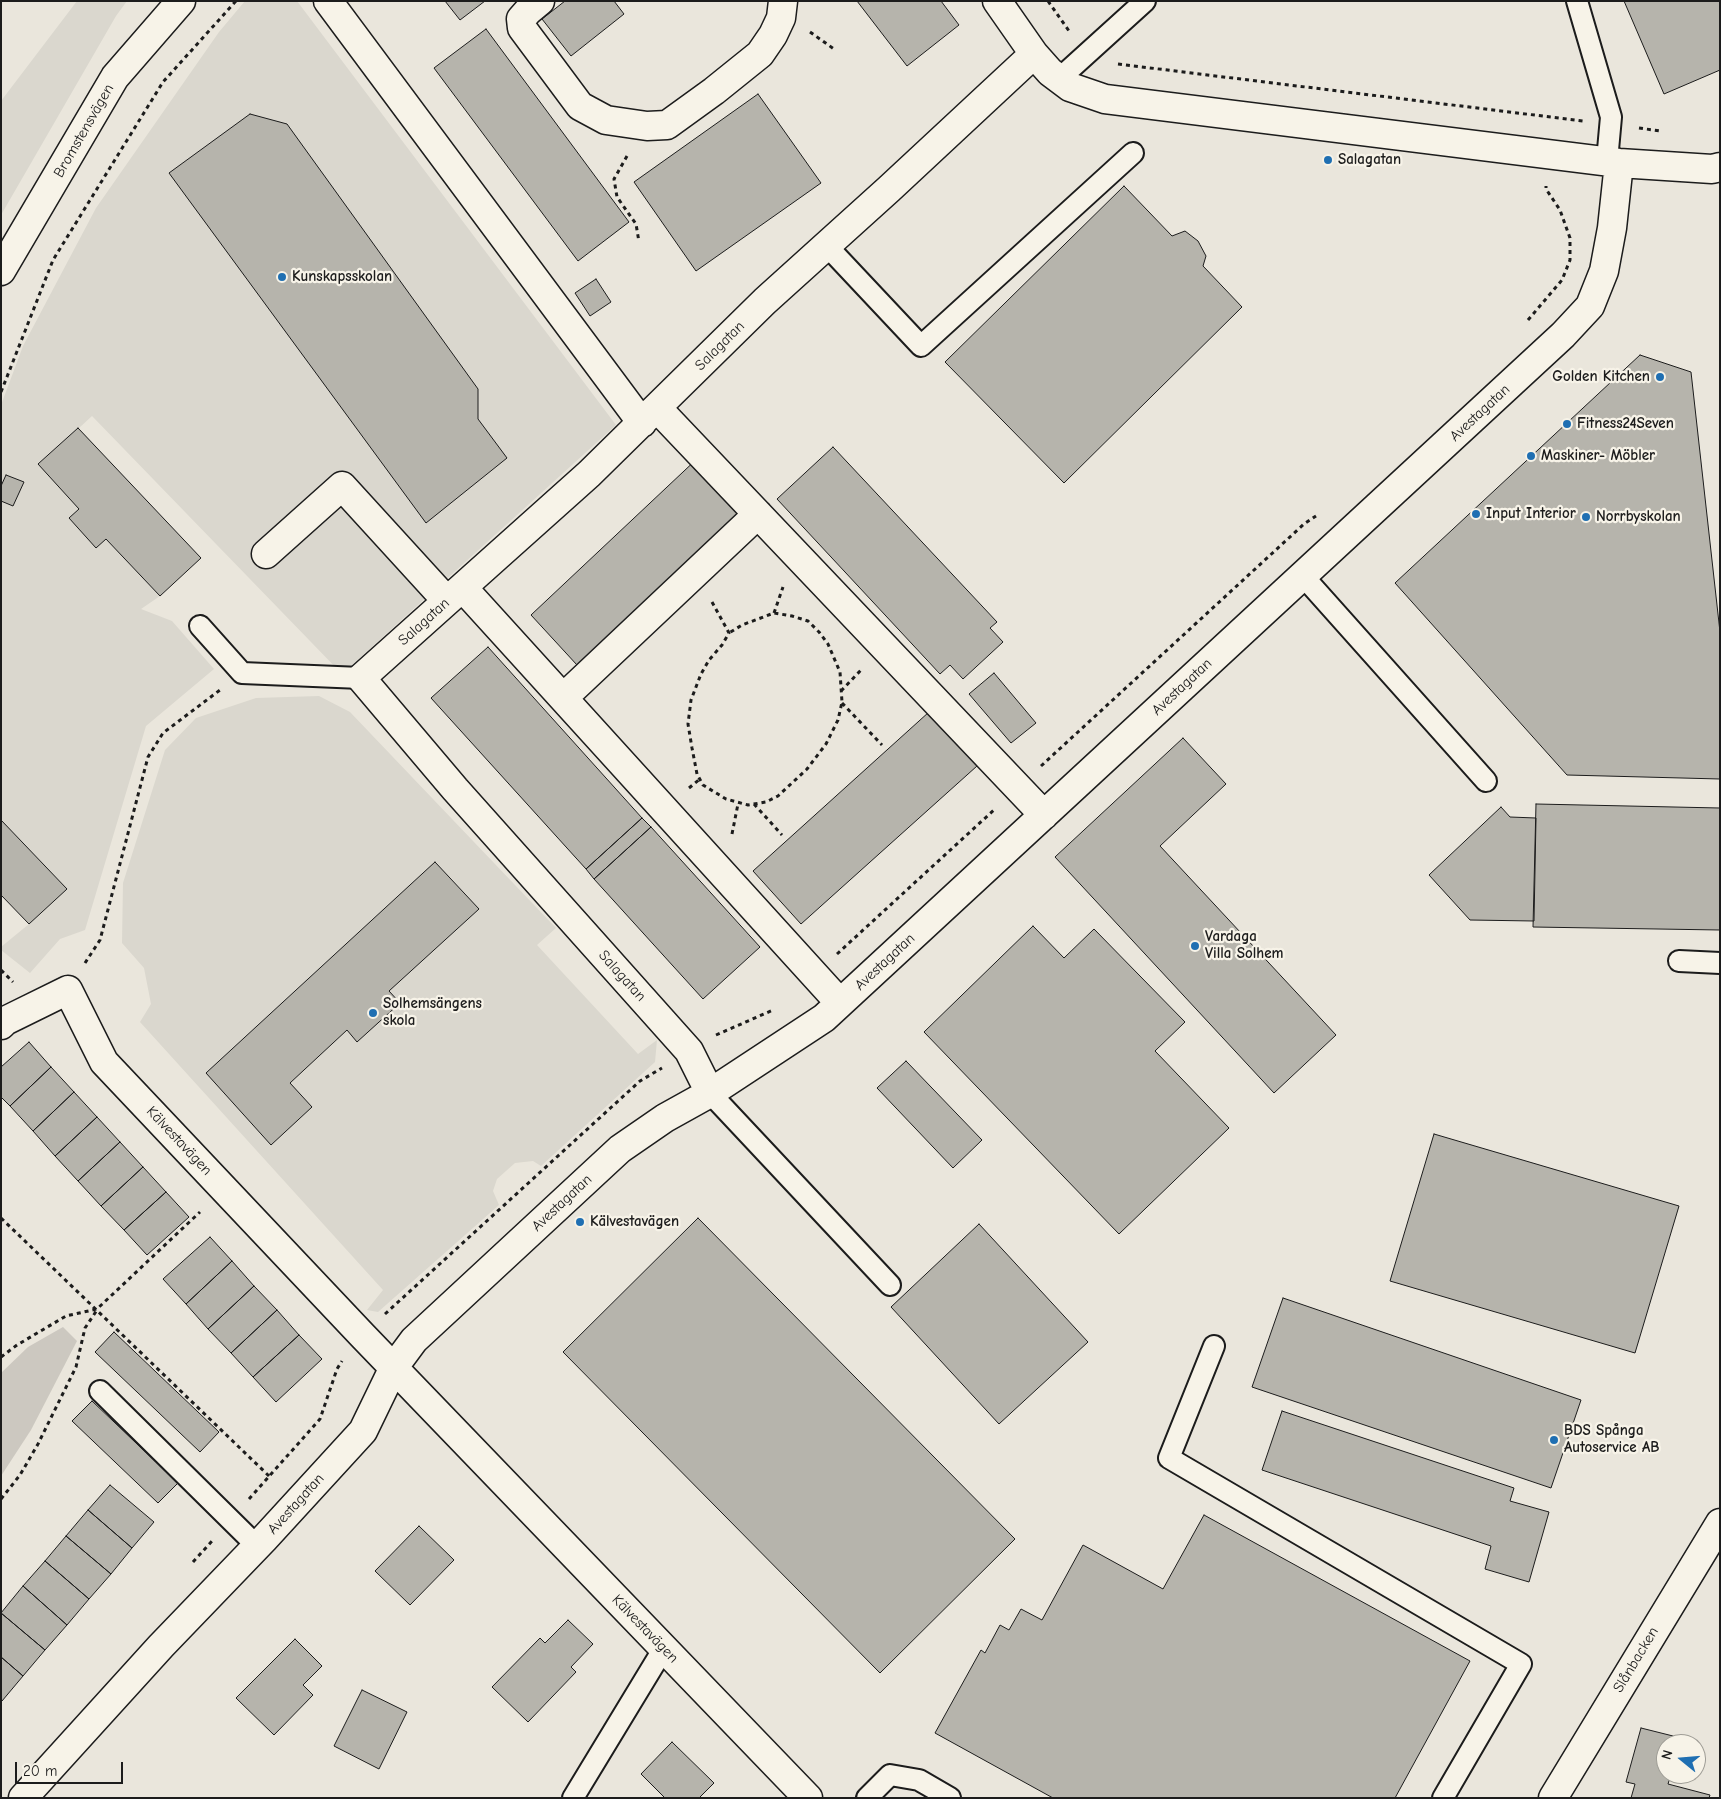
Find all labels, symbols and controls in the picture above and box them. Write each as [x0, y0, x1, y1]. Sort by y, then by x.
street label: Bromstensvägen [50, 81, 118, 181]
place label: Salagatan [1338, 151, 1401, 169]
marker: Salagatan [1322, 154, 1334, 166]
place label: Kunskapsskolan [292, 268, 392, 286]
marker: Kunskapsskolan [276, 271, 288, 283]
street label: Salagatan [691, 317, 749, 375]
place label: Golden Kitchen [1552, 368, 1650, 386]
marker: Golden Kitchen [1654, 371, 1666, 383]
street label: Avestagatan [1446, 381, 1514, 445]
place label: Fitness24Seven [1577, 415, 1674, 433]
marker: Fitness24Seven [1561, 418, 1573, 430]
place label: Maskiner- Möbler [1541, 447, 1655, 465]
marker: Maskiner- Möbler [1525, 450, 1537, 462]
place label: Input Interior [1486, 505, 1576, 523]
marker: Input Interior [1470, 508, 1482, 520]
place label: Norrbyskolan [1596, 508, 1681, 526]
marker: Norrbyskolan [1580, 511, 1592, 523]
street label: Salagatan [395, 594, 453, 650]
street label: Avestagatan [1148, 655, 1216, 719]
place label: Vardaga Villa Solhem [1205, 928, 1283, 963]
street label: Avestagatan [851, 930, 919, 994]
marker: Vardaga Villa Solhem [1189, 940, 1201, 952]
street label: Salagatan [594, 947, 650, 1005]
place label: Solhemsängens skola [383, 995, 482, 1030]
marker: Solhemsängens skola [367, 1007, 379, 1019]
street label: Kälvestavägen [142, 1103, 216, 1179]
street label: Avestagatan [528, 1171, 596, 1235]
place label: Kälvestavägen [590, 1213, 679, 1231]
marker: Kälvestavägen [574, 1216, 586, 1228]
place label: BDS Spånga Autoservice AB [1564, 1422, 1659, 1457]
marker: BDS Spånga Autoservice AB [1548, 1434, 1560, 1446]
street label: Avestagatan [264, 1470, 328, 1538]
street label: Kälvestavägen [608, 1591, 682, 1667]
street label: Slånbacken [1609, 1624, 1663, 1696]
north arrow [1656, 1734, 1706, 1784]
text: N [1658, 1748, 1677, 1762]
scale bar [18, 1752, 125, 1784]
text: 20 m [23, 1762, 57, 1780]

